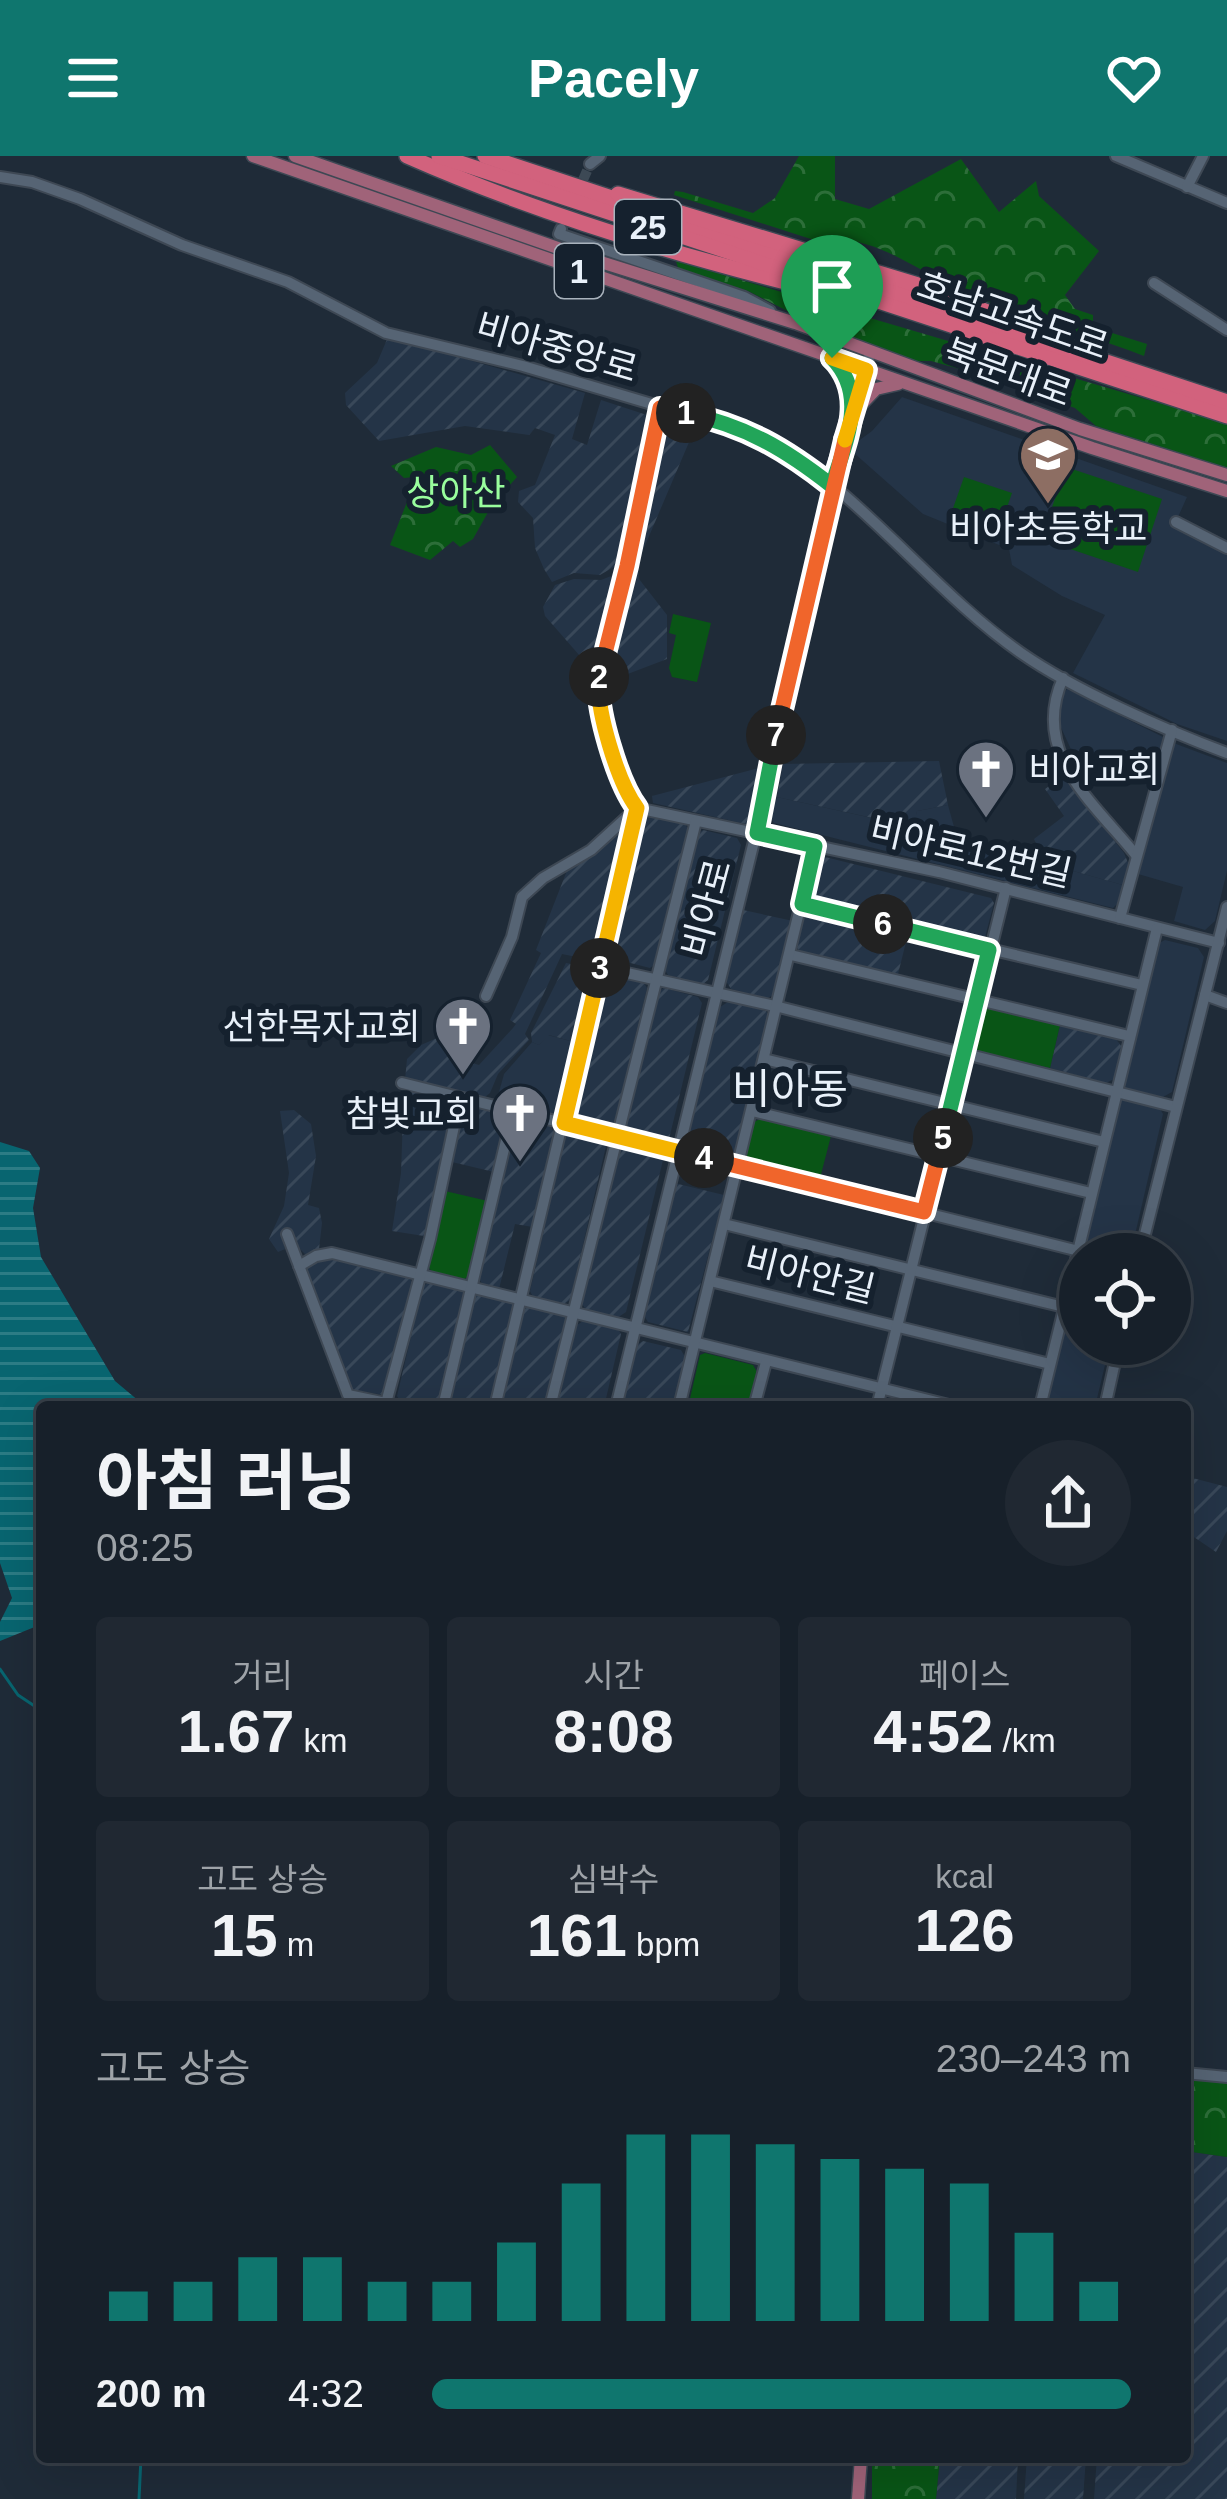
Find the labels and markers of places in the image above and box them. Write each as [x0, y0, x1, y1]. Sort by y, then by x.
pin [781, 235, 883, 358]
pin: 1 [656, 383, 716, 443]
school or university icon: 비아초등학교 [1017, 424, 1079, 506]
place label: 비아초등학교 [949, 508, 1147, 549]
pin: 2 [569, 647, 629, 707]
pin: 7 [746, 705, 806, 765]
church icon: 비아교회 [955, 738, 1017, 820]
place label: 비아교회 [1028, 749, 1160, 790]
pin: 6 [853, 894, 913, 954]
pin: 3 [570, 938, 630, 998]
church icon: 선한목자교회 [432, 995, 494, 1077]
place label: 선한목자교회 [222, 1006, 421, 1047]
church icon: 참빛교회 [489, 1082, 551, 1164]
place label: 참빛교회 [346, 1093, 478, 1134]
pin: 5 [913, 1108, 973, 1168]
pin: 4 [674, 1128, 734, 1188]

